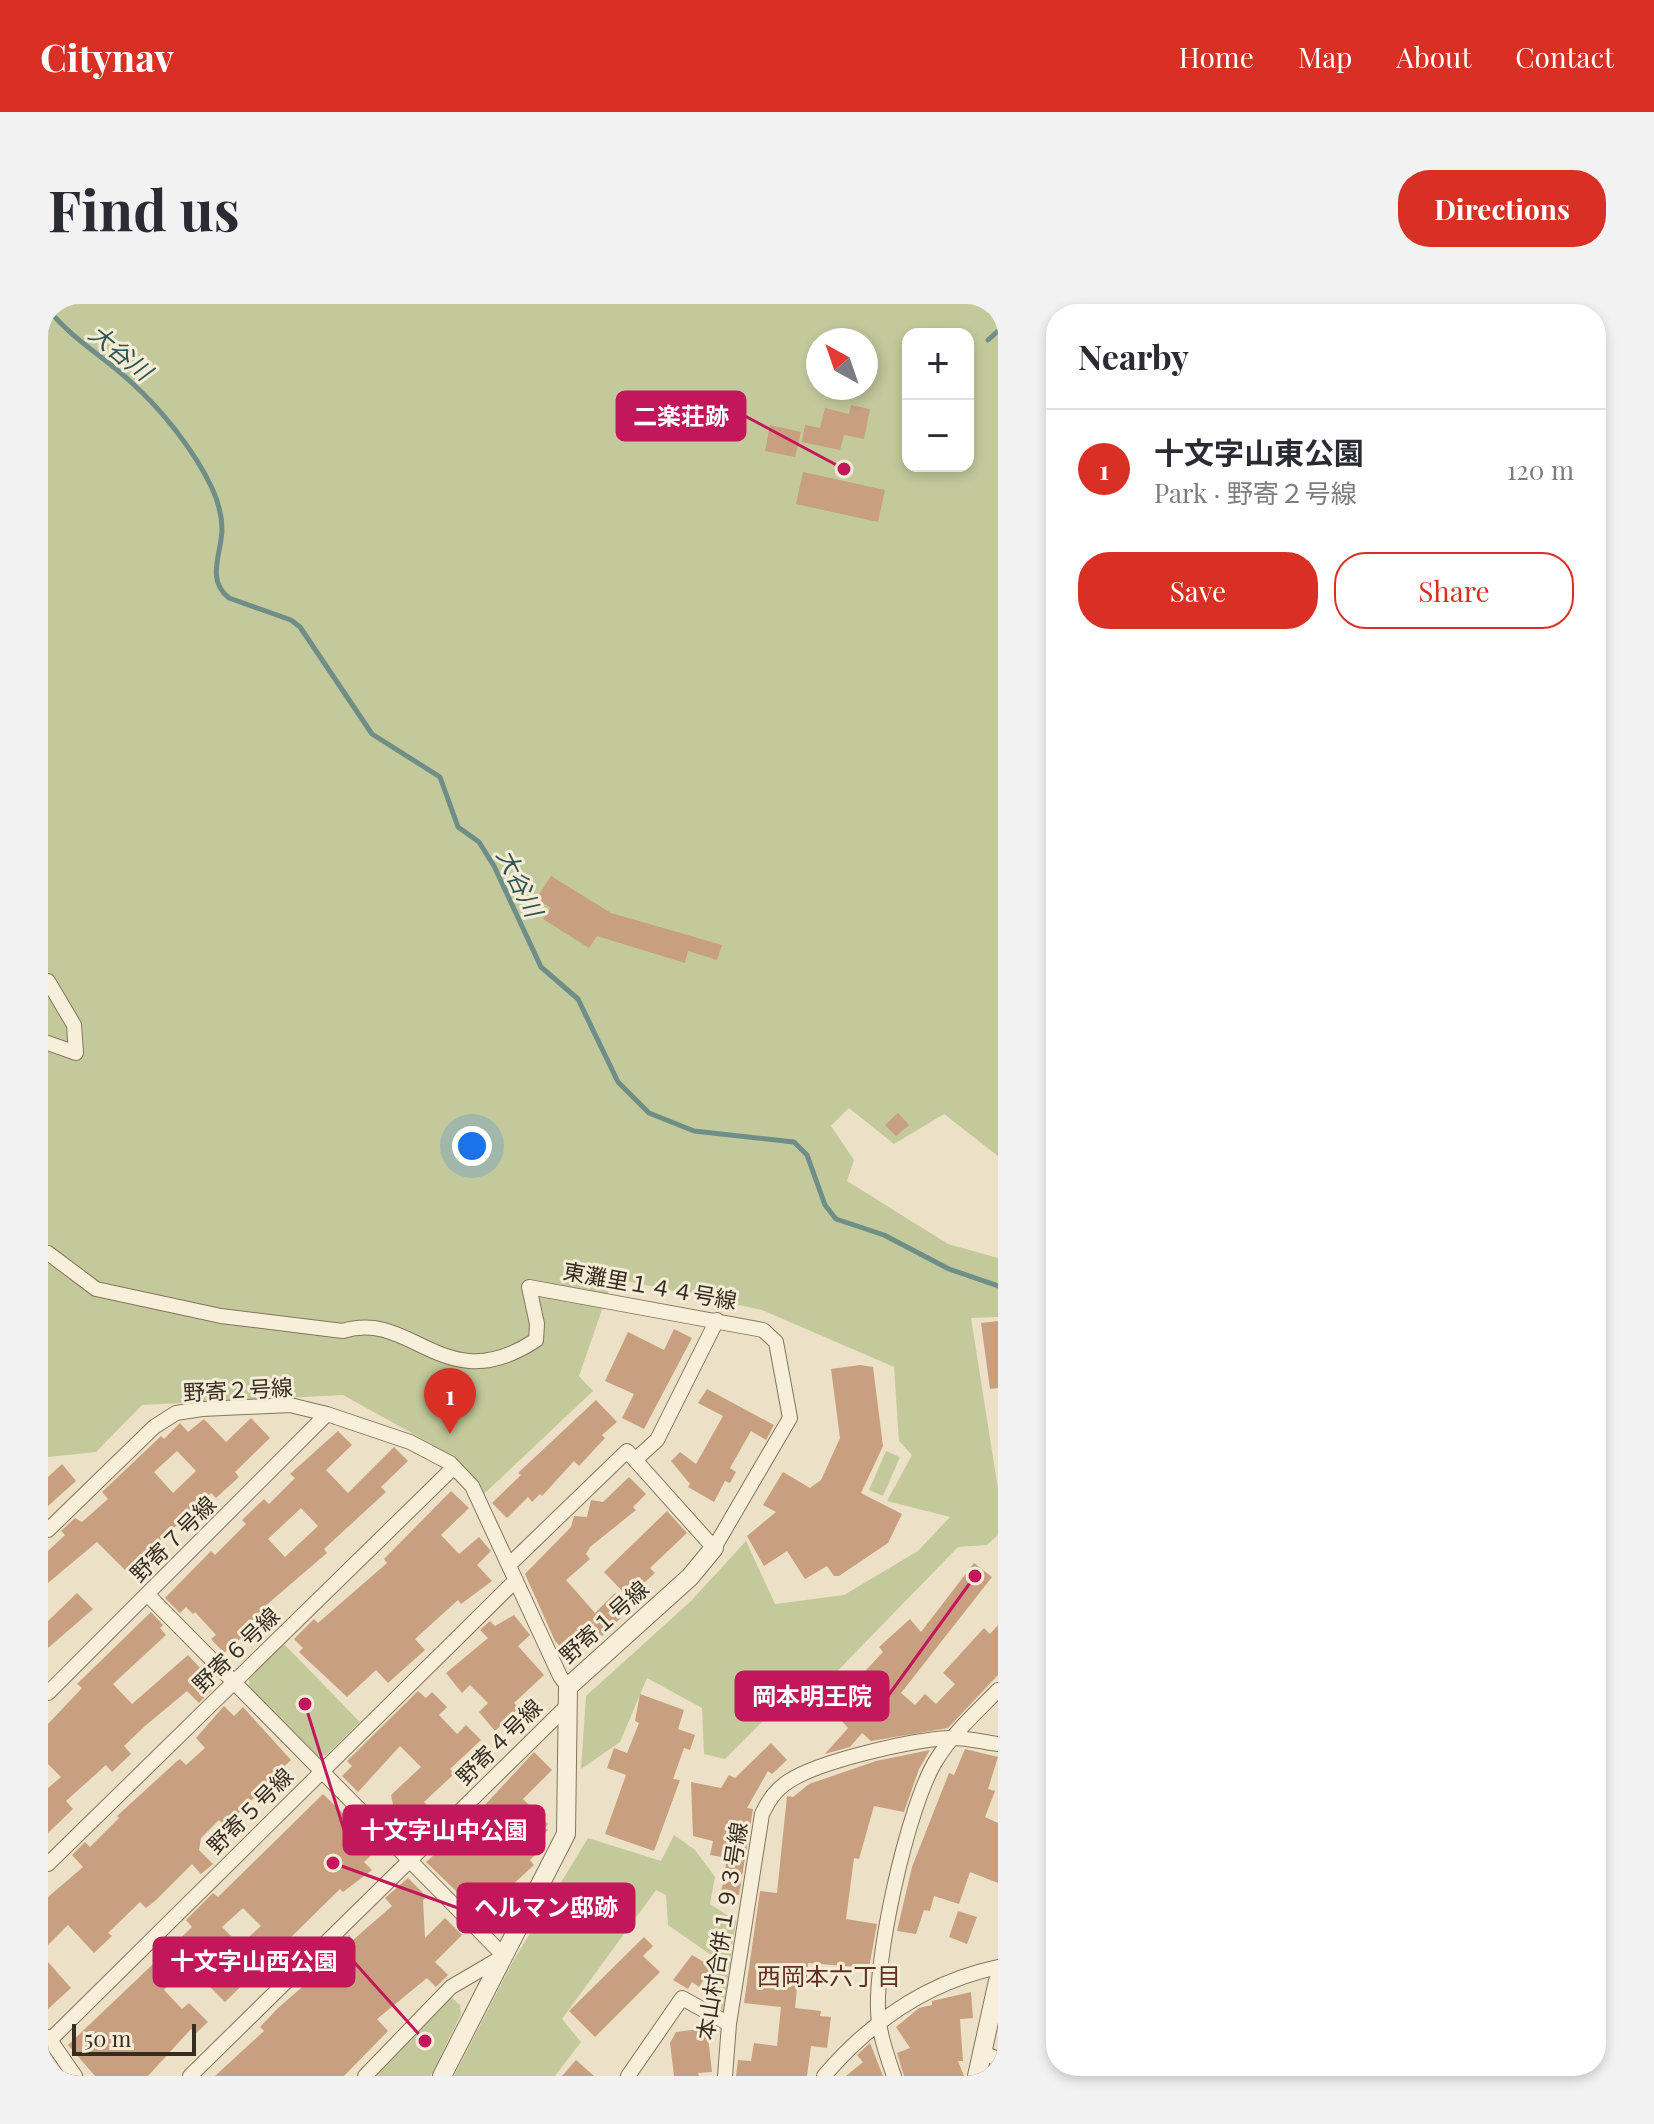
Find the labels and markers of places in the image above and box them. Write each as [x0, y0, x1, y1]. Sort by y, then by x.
callout: 二楽荘跡 [617, 392, 745, 440]
pin: 1 [424, 1368, 476, 1434]
callout: 岡本明王院 [736, 1672, 888, 1720]
callout: 十文字山中公園 [344, 1806, 544, 1854]
callout: ヘルマン邸跡 [458, 1884, 634, 1932]
callout: 十文字山西公園 [154, 1938, 354, 1986]

